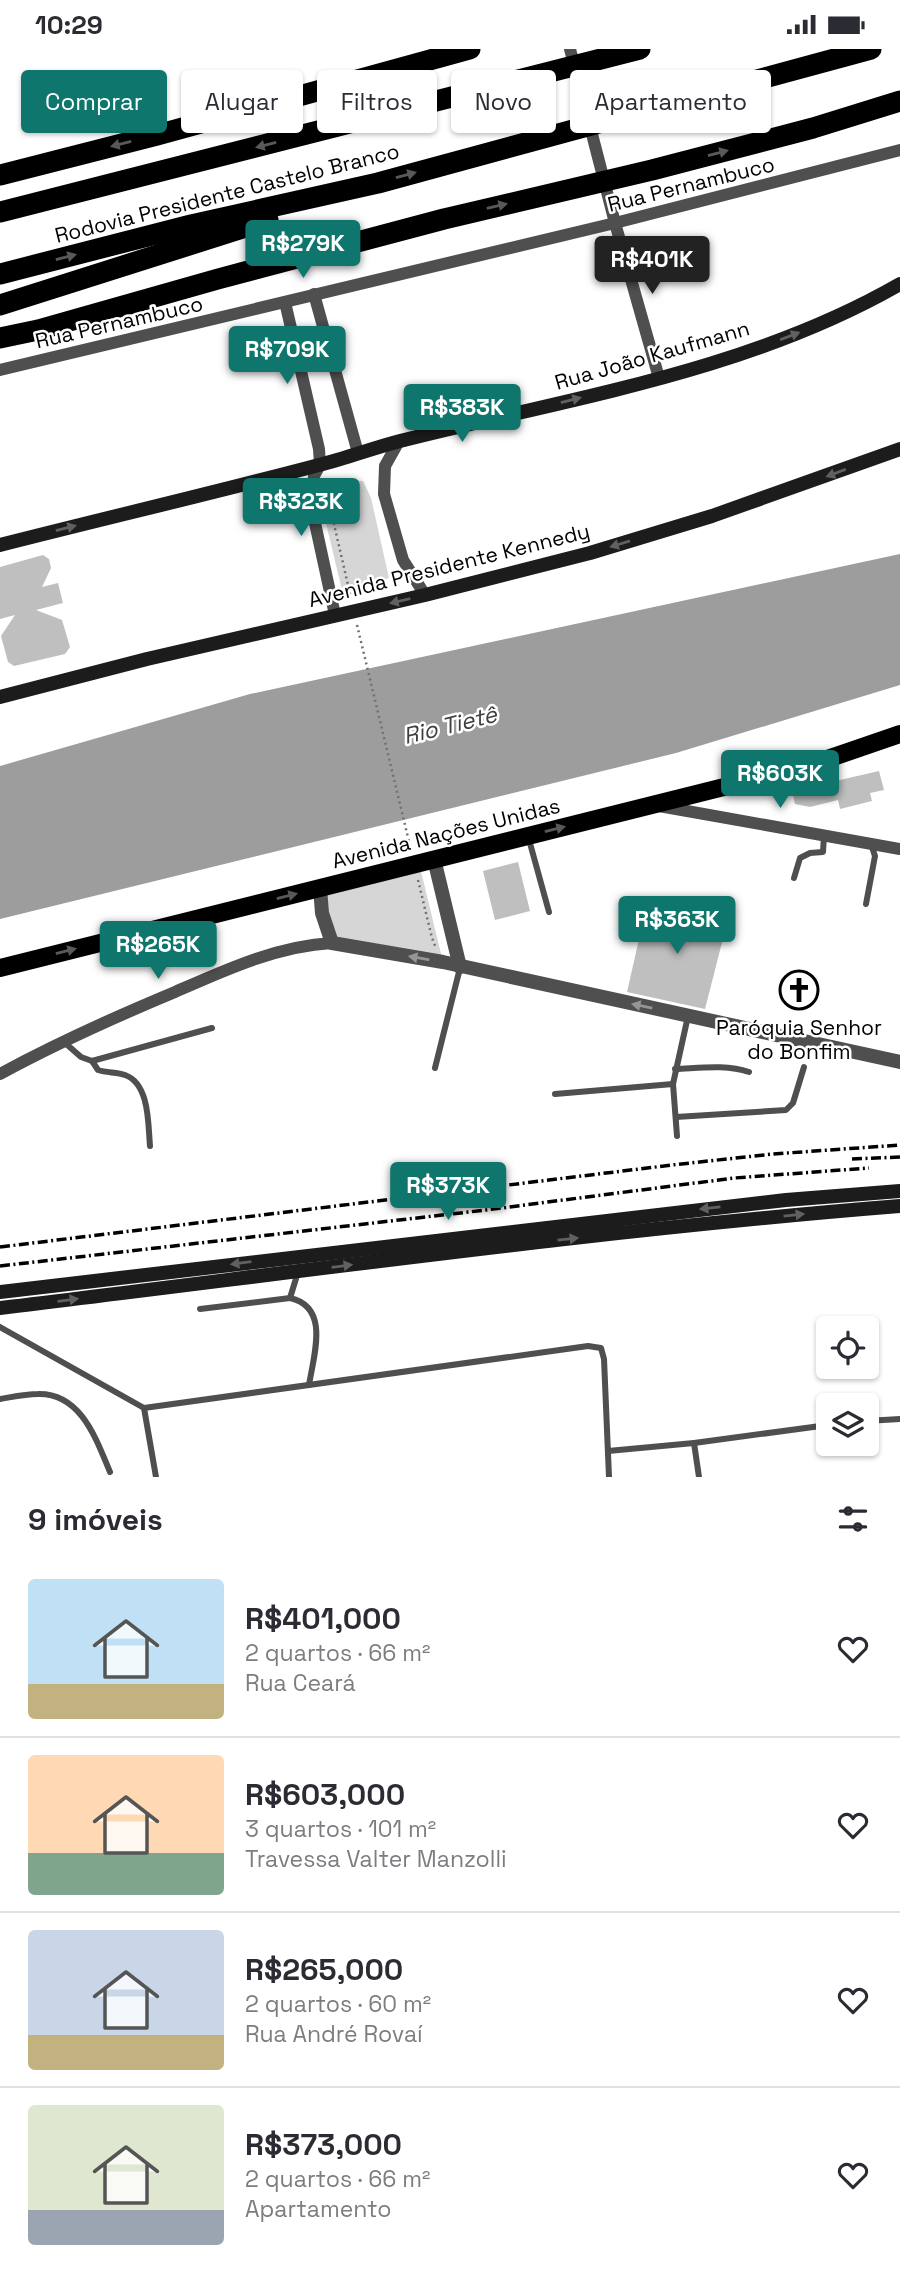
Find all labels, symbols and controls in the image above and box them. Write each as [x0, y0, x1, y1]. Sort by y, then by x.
text: 10:29 [35, 8, 103, 42]
chip: Comprar [21, 70, 167, 133]
chip: Alugar [181, 70, 303, 133]
chip: Filtros [317, 70, 437, 133]
chip: Novo [451, 70, 556, 133]
chip: Apartamento [570, 70, 771, 133]
street label: Rodovia Presidente Castelo Branco [52, 137, 402, 249]
one-way arrow [109, 139, 131, 150]
one-way arrow [255, 140, 277, 151]
one-way arrow [707, 147, 729, 158]
street label: Rua Pernambuco [605, 150, 777, 218]
one-way arrow [396, 169, 418, 180]
one-way arrow [486, 201, 508, 212]
pin: R$279K [246, 221, 360, 280]
text: R$279K [261, 228, 345, 258]
pin: R$401K [595, 237, 709, 296]
text: R$401K [611, 244, 693, 274]
one-way arrow [55, 251, 77, 262]
street label: Rua Pernambuco [33, 290, 205, 354]
street label: Rua João Kaufmann [552, 314, 752, 396]
pin: R$709K [230, 327, 344, 386]
one-way arrow [779, 330, 800, 341]
text: R$709K [245, 334, 329, 364]
pin: R$383K [405, 385, 519, 444]
text: R$383K [420, 392, 504, 422]
one-way arrow [561, 394, 583, 405]
one-way arrow [826, 468, 847, 479]
pin: R$323K [244, 479, 358, 538]
text: R$323K [259, 486, 343, 516]
street label: Avenida Presidente Kennedy [306, 517, 592, 613]
one-way arrow [55, 522, 77, 533]
one-way arrow [609, 539, 630, 549]
one-way arrow [389, 595, 411, 606]
water label: Rio Tietê [400, 699, 501, 751]
pin: R$603K [723, 751, 837, 810]
text: R$603K [737, 758, 823, 788]
street label: Avenida Nações Unidas [329, 792, 563, 874]
one-way arrow [544, 823, 566, 834]
one-way arrow [276, 890, 298, 901]
pin: R$363K [620, 897, 734, 956]
text: R$363K [634, 904, 720, 934]
pin: R$265K [101, 921, 215, 981]
text: R$265K [116, 929, 200, 959]
one-way arrow [55, 945, 77, 956]
one-way arrow [408, 952, 430, 963]
church icon: Paróquia Senhor do Bonfim [778, 969, 820, 1011]
one-way arrow [631, 1001, 653, 1012]
place label: Paróquia Senhor do Bonfim [716, 1014, 882, 1065]
pin: R$373K [391, 1163, 505, 1222]
text: R$373K [406, 1170, 490, 1200]
one-way arrow [699, 1203, 721, 1214]
one-way arrow [783, 1209, 805, 1220]
one-way arrow [557, 1233, 579, 1244]
one-way arrow [230, 1257, 252, 1268]
one-way arrow [331, 1261, 353, 1272]
one-way arrow [57, 1294, 79, 1305]
map controls [816, 1316, 879, 1456]
button: locate [816, 1316, 879, 1379]
button: layers [816, 1393, 879, 1456]
text: 9 imóveis [28, 1500, 163, 1539]
icon: filters [834, 1500, 872, 1538]
text: R$401,000 [245, 1599, 401, 1638]
icon: home [84, 1607, 168, 1691]
icon: heart [834, 1630, 872, 1668]
text: 2 quartos · 66 m² [245, 1638, 430, 1668]
text: Rua Ceará [245, 1668, 356, 1698]
text: R$603,000 [245, 1775, 405, 1814]
icon: home [84, 1783, 168, 1867]
icon: heart [834, 1806, 872, 1844]
text: 3 quartos · 101 m² [245, 1814, 436, 1844]
text: Travessa Valter Manzolli [245, 1844, 507, 1874]
text: R$265,000 [245, 1950, 403, 1989]
icon: home [84, 1958, 168, 2042]
icon: heart [834, 1981, 872, 2019]
text: 2 quartos · 60 m² [245, 1989, 431, 2019]
text: Rua André Rovaí [245, 2019, 423, 2049]
text: R$373,000 [245, 2125, 402, 2164]
icon: home [84, 2133, 168, 2217]
icon: heart [834, 2156, 872, 2194]
text: 2 quartos · 66 m² [245, 2164, 430, 2194]
text: Apartamento [245, 2194, 392, 2224]

